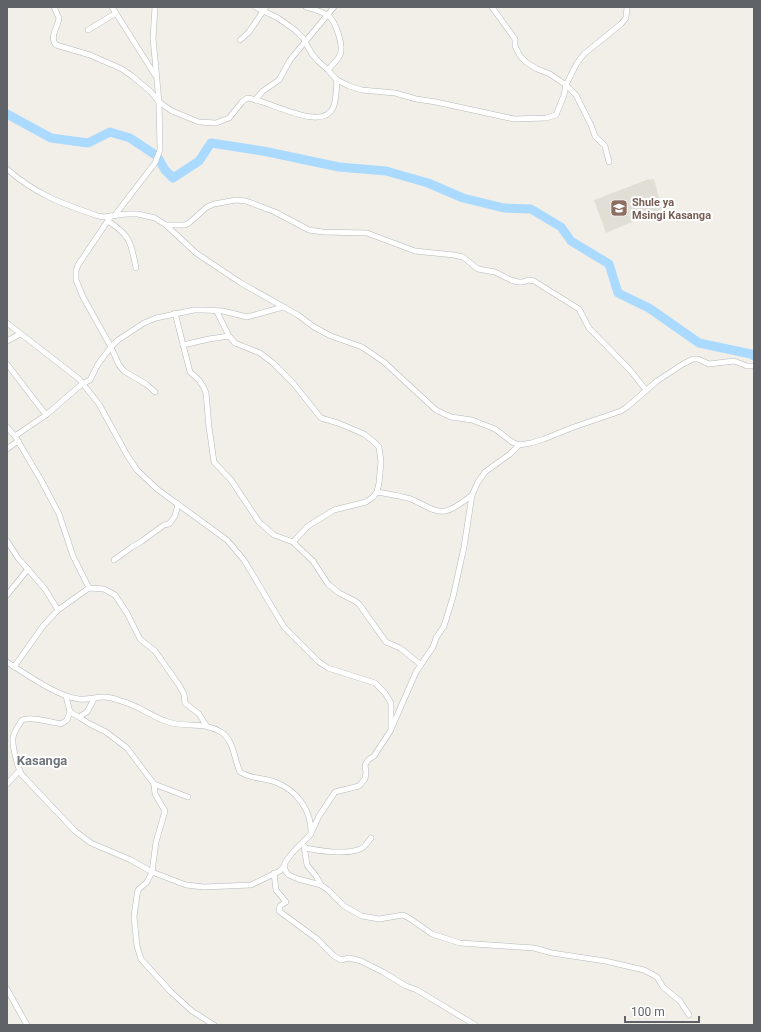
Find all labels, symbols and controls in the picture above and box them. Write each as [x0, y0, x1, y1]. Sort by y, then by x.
place label: Shule ya Msingi Kasanga [632, 196, 711, 222]
school or university icon: Shule ya Msingi Kasanga [609, 198, 629, 218]
district label: Kasanga [17, 753, 67, 768]
scale bar [625, 998, 699, 1024]
text: 100 m [631, 1005, 665, 1019]

